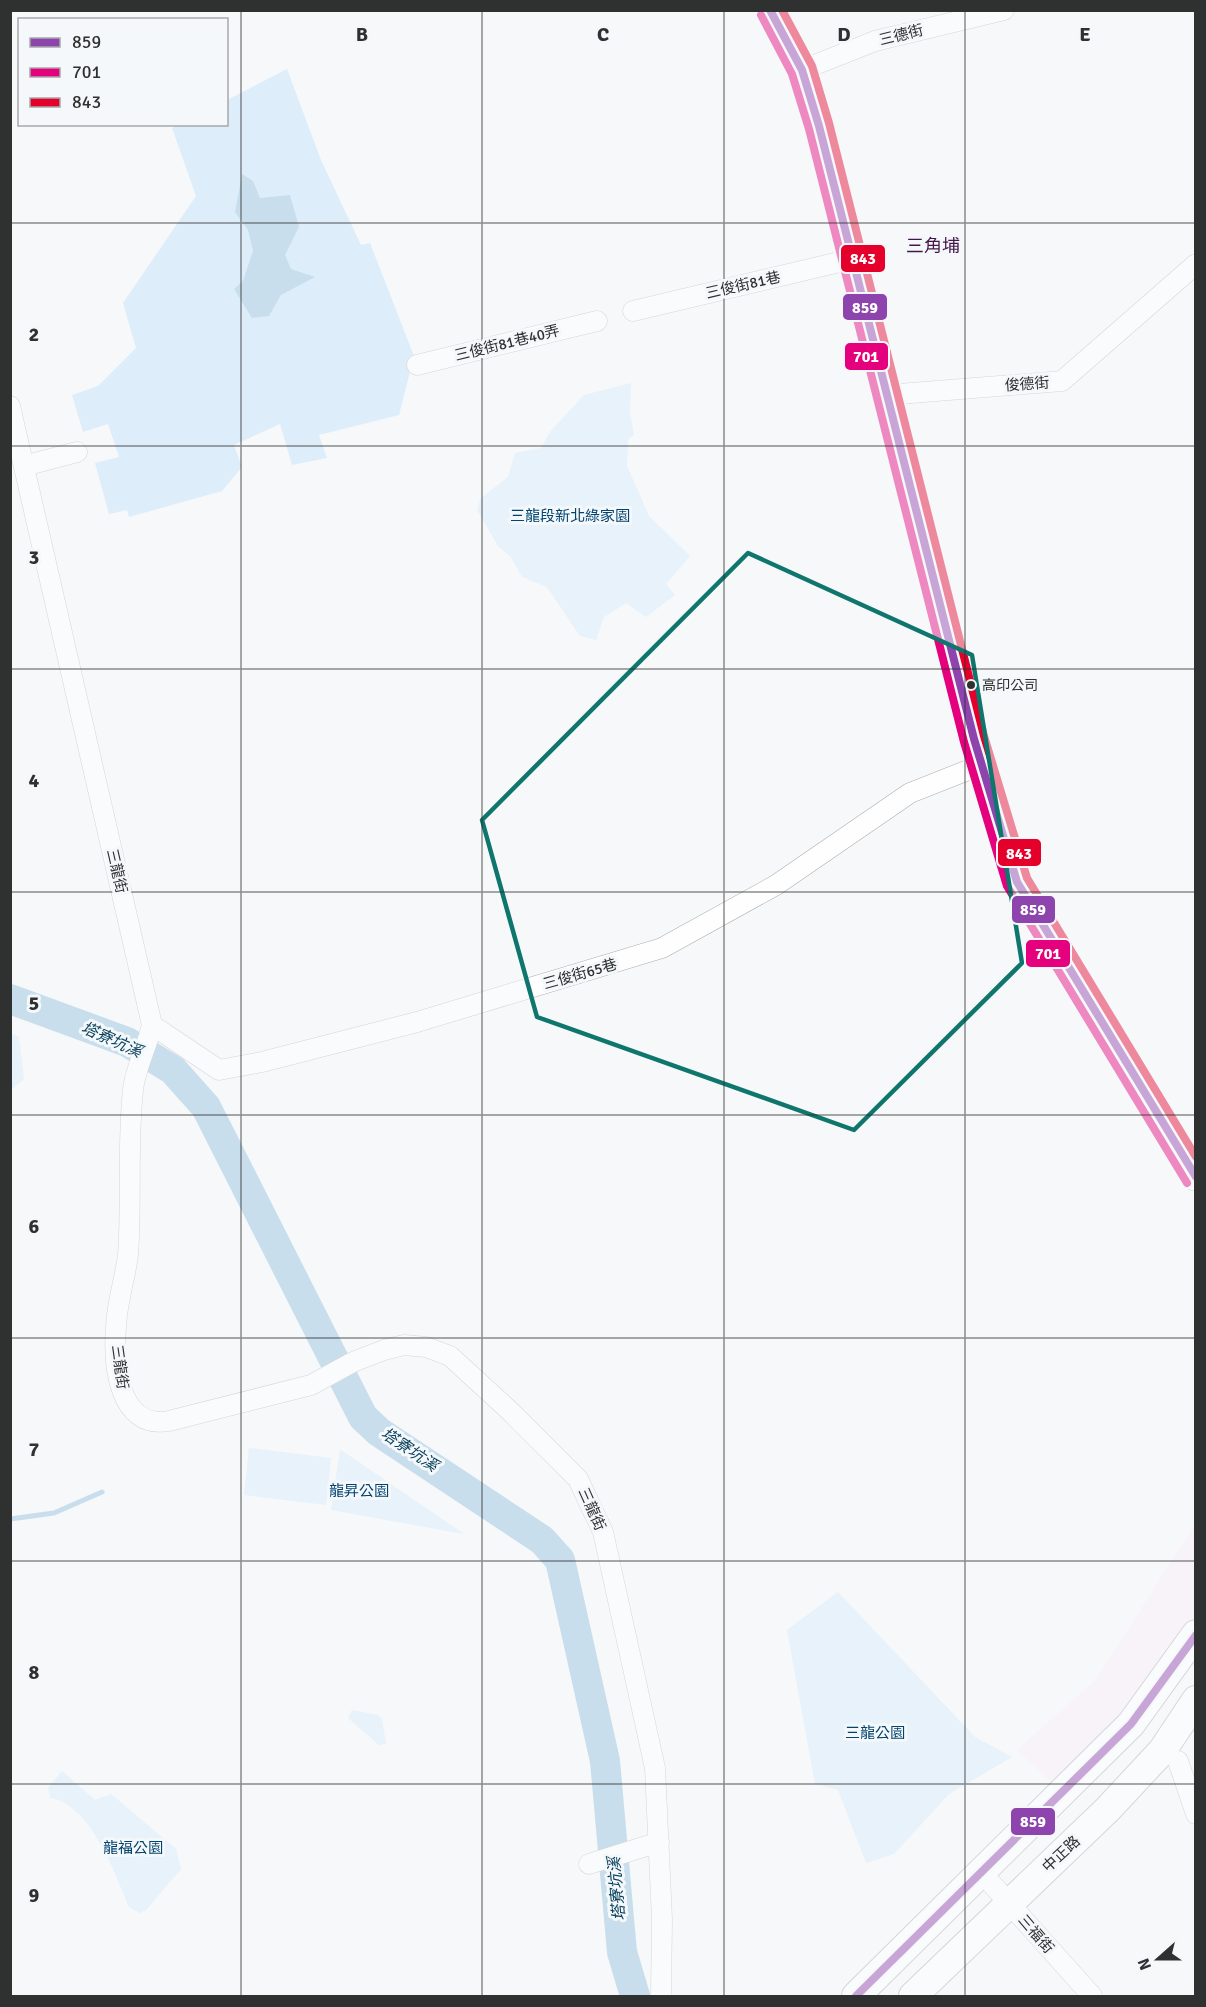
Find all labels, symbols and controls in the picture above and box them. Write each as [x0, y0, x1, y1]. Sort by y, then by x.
legend [18, 18, 228, 126]
street label: 三德街 [877, 21, 925, 49]
text: B [356, 22, 368, 47]
text: C [597, 22, 609, 47]
text: D [837, 22, 851, 47]
text: E [1079, 22, 1091, 47]
text: 859 [72, 31, 101, 53]
text: 701 [72, 61, 101, 83]
text: 843 [72, 91, 101, 113]
district label: 三角埔 [906, 235, 960, 257]
line badge: 843 [840, 244, 886, 273]
text: 843 [850, 249, 876, 269]
street label: 三俊街81巷 [704, 268, 782, 302]
line badge: 859 [842, 293, 888, 321]
text: 859 [852, 298, 878, 318]
street label: 三俊街81巷40弄 [453, 321, 561, 365]
text: 2 [29, 322, 39, 347]
line badge: 701 [844, 342, 889, 371]
text: 701 [853, 347, 879, 367]
street label: 俊德街 [1004, 373, 1050, 395]
park label: 三龍段新北綠家園 [510, 507, 630, 525]
text: 3 [29, 545, 39, 570]
place label: 高印公司 [982, 677, 1038, 694]
marker: 高印公司 [965, 679, 977, 691]
text: 4 [29, 768, 40, 793]
line badge: 843 [997, 838, 1042, 867]
text: 843 [1006, 844, 1032, 864]
street label: 三龍街 [103, 847, 131, 895]
line badge: 859 [1011, 895, 1056, 924]
text: 859 [1020, 900, 1046, 920]
line badge: 701 [1025, 939, 1071, 968]
text: 701 [1035, 944, 1061, 964]
street label: 三俊街65巷 [541, 955, 619, 993]
text: 5 [29, 991, 39, 1016]
water label: 塔寮坑溪 [78, 1018, 147, 1063]
text: 6 [29, 1214, 40, 1239]
street label: 三龍街 [108, 1343, 132, 1391]
water label: 塔寮坑溪 [377, 1424, 443, 1477]
text: 7 [29, 1437, 40, 1462]
park label: 龍昇公園 [329, 1482, 389, 1500]
street label: 三龍街 [575, 1485, 609, 1533]
text: 8 [29, 1660, 40, 1685]
park label: 三龍公園 [845, 1724, 905, 1742]
line badge: 859 [1010, 1807, 1056, 1836]
text: 859 [1020, 1812, 1046, 1832]
street label: 中正路 [1038, 1832, 1084, 1876]
park label: 龍福公園 [103, 1839, 163, 1857]
water label: 塔寮坑溪 [604, 1854, 630, 1922]
text: 9 [29, 1883, 40, 1908]
street label: 三福街 [1014, 1911, 1058, 1957]
north arrow [1128, 1929, 1188, 1989]
text: N [1134, 1955, 1156, 1973]

